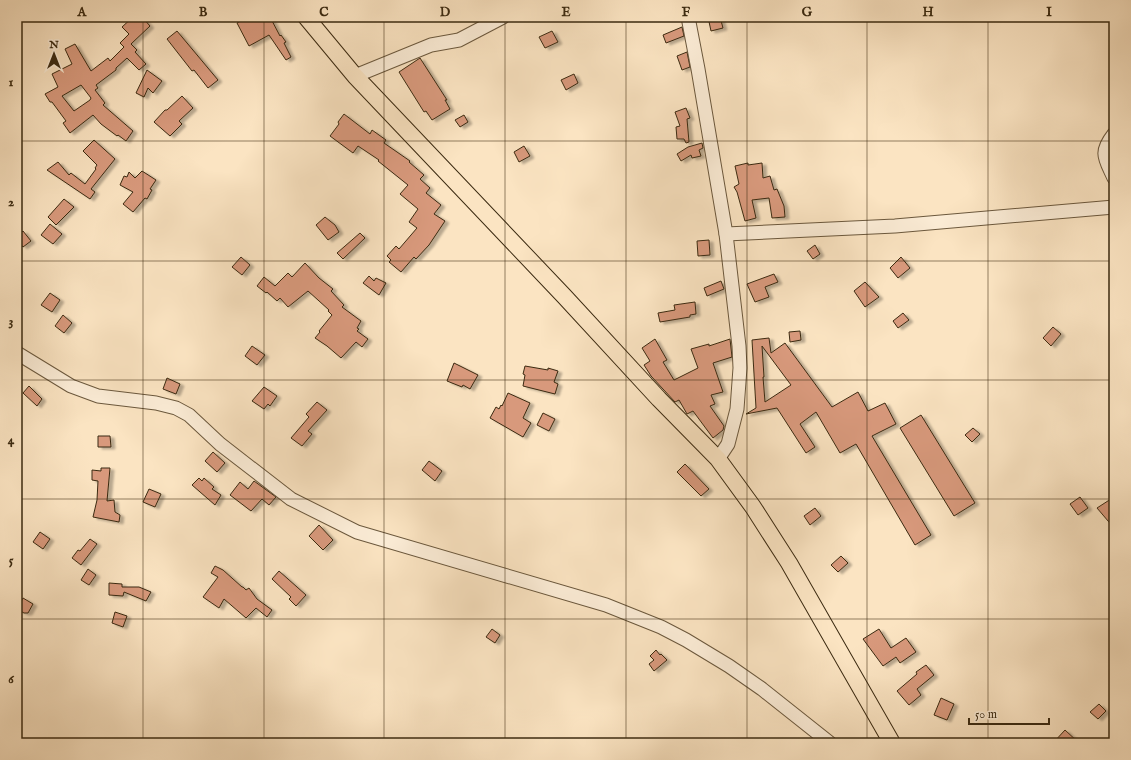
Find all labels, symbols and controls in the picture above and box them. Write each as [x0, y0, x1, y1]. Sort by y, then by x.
text: A [77, 4, 88, 21]
text: B [199, 4, 208, 21]
text: C [319, 4, 329, 21]
text: D [440, 4, 451, 21]
text: E [561, 4, 571, 21]
text: F [682, 4, 691, 21]
text: G [802, 4, 813, 21]
text: H [922, 4, 934, 21]
text: I [1046, 4, 1052, 21]
north arrow [34, 34, 74, 74]
text: N [48, 38, 59, 52]
text: 1 [9, 74, 14, 91]
text: 2 [8, 194, 14, 211]
text: 3 [9, 313, 14, 330]
text: 4 [8, 432, 15, 449]
text: 5 [9, 552, 14, 569]
text: 6 [8, 671, 14, 688]
scale bar [969, 700, 1049, 726]
text: 50 m [975, 707, 997, 722]

